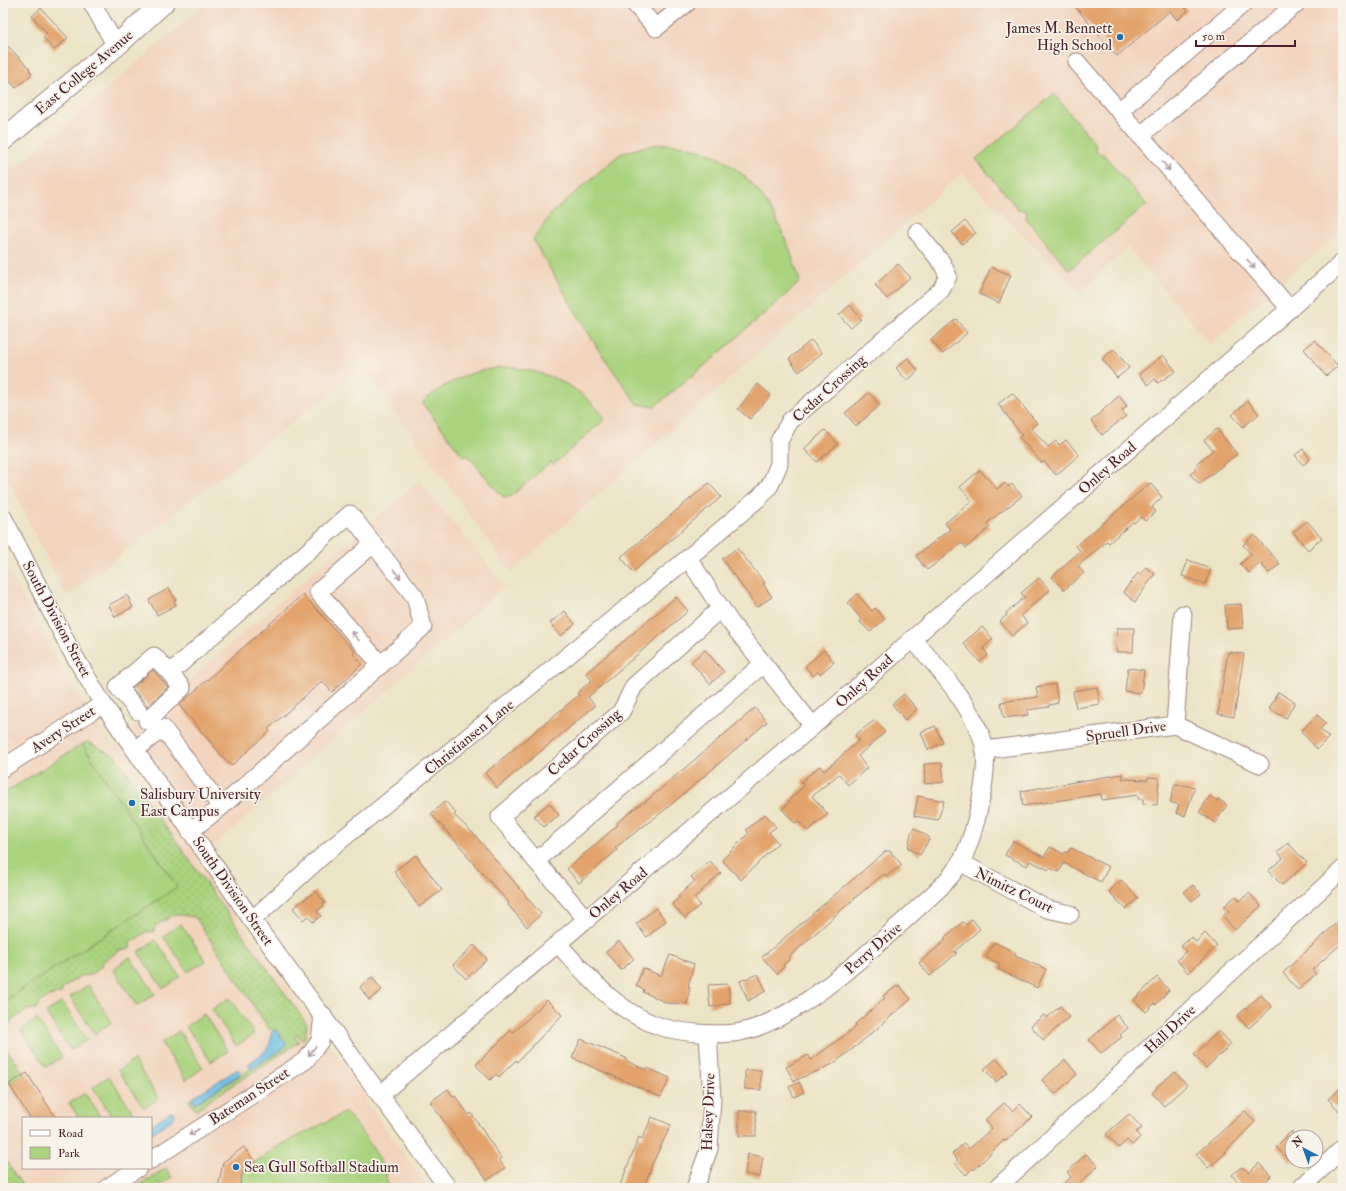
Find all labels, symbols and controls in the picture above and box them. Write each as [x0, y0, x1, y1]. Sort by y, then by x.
place label: James M. Bennett High School [1005, 19, 1112, 55]
scale bar [1196, 22, 1295, 48]
street label: East College Avenue [31, 26, 137, 119]
text: 50 m [1202, 29, 1226, 44]
marker: James M. Bennett High School [1115, 32, 1125, 42]
one-way arrow [1161, 160, 1170, 170]
one-way arrow [1247, 258, 1256, 269]
street label: Cedar Crossing [789, 350, 871, 426]
street label: Onley Road [1074, 437, 1141, 499]
street label: South Division Street [18, 558, 95, 681]
one-way arrow [393, 569, 402, 580]
one-way arrow [351, 630, 360, 641]
street label: Onley Road [832, 650, 898, 712]
street label: Christiansen Lane [421, 695, 518, 779]
street label: Avery Street [27, 701, 99, 758]
street label: Cedar Crossing [544, 704, 626, 780]
street label: Spruell Drive [1085, 716, 1167, 748]
place label: Salisbury University East Campus [140, 785, 261, 822]
marker: Salisbury University East Campus [127, 798, 137, 808]
street label: South Division Street [188, 833, 277, 950]
street label: Onley Road [585, 863, 652, 924]
street label: Nimitz Court [972, 863, 1056, 918]
street label: Perry Drive [841, 918, 906, 978]
street label: Hall Drive [1141, 1001, 1200, 1058]
one-way arrow [308, 1046, 317, 1057]
street label: Bateman Street [206, 1063, 293, 1129]
street label: Halsey Drive [698, 1073, 719, 1151]
legend [22, 1117, 152, 1169]
text: Road [58, 1126, 83, 1141]
one-way arrow [189, 1128, 200, 1136]
north arrow [1284, 1129, 1324, 1169]
text: N [1289, 1133, 1307, 1151]
text: Park [58, 1146, 80, 1161]
place label: Sea Gull Softball Stadium [244, 1158, 399, 1177]
marker: Sea Gull Softball Stadium [231, 1162, 241, 1172]

